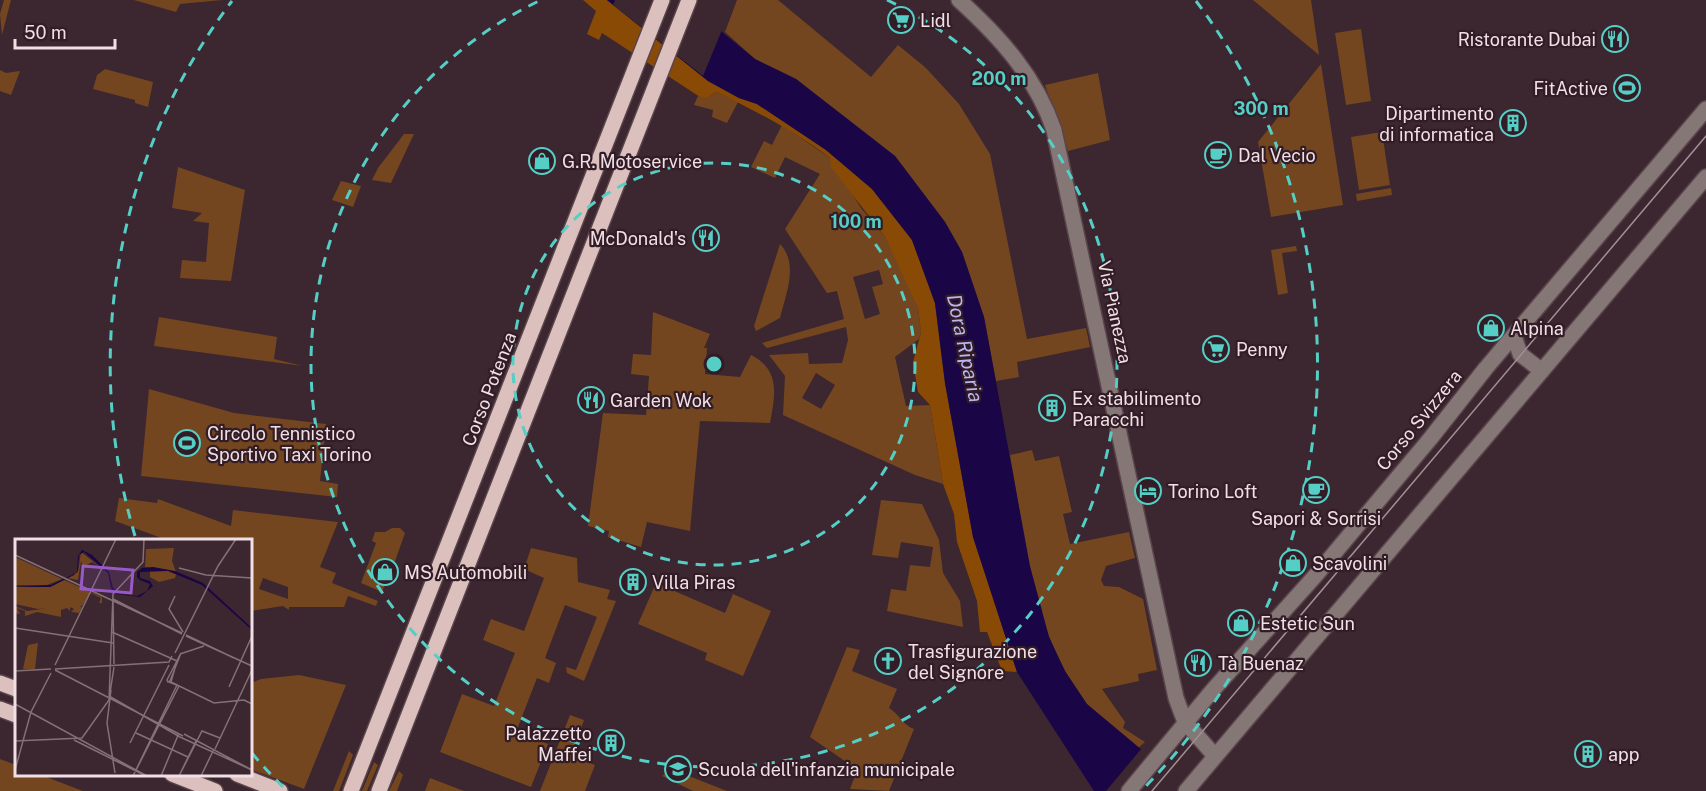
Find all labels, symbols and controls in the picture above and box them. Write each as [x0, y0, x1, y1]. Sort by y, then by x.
supermarket icon: Lidl [886, 5, 916, 35]
place label: Lidl [920, 10, 951, 31]
scale bar [15, 12, 116, 50]
text: 50 m [24, 22, 67, 43]
restaurant icon: Ristorante Dubai [1600, 24, 1630, 54]
place label: Ristorante Dubai [1458, 29, 1596, 50]
text: 200 m [972, 68, 1026, 89]
sports icon: FitActive [1612, 73, 1642, 103]
place label: FitActive [1533, 78, 1608, 99]
text: 300 m [1233, 98, 1289, 119]
place label: Dipartimento di informatica [1379, 103, 1494, 145]
building icon: Dipartimento di informatica [1498, 108, 1528, 138]
cafe icon: Dal Vecio [1203, 140, 1233, 170]
place label: Dal Vecio [1238, 145, 1316, 166]
shop icon: G.R. Motoservice [527, 146, 557, 176]
place label: G.R. Motoservice [562, 151, 702, 172]
text: 100 m [830, 211, 882, 232]
restaurant icon: McDonald's [691, 223, 721, 253]
place label: McDonald's [590, 228, 686, 249]
street label: Via Pianezza [1094, 259, 1136, 365]
water label: Dora Riparia [942, 292, 988, 404]
shop icon: Alpina [1476, 313, 1506, 343]
place label: Alpina [1510, 318, 1564, 339]
street label: Corso Potenza [458, 329, 520, 449]
supermarket icon: Penny [1201, 334, 1231, 364]
place label: Penny [1236, 339, 1288, 360]
centre of rings [704, 354, 724, 374]
street label: Corso Svizzera [1372, 366, 1466, 474]
restaurant icon: Garden Wok [576, 385, 606, 415]
place label: Ex stabilimento Paracchi [1072, 388, 1201, 430]
place label: Garden Wok [610, 390, 712, 411]
building icon: Ex stabilimento Paracchi [1037, 393, 1067, 423]
place label: Circolo Tennistico Sportivo Taxi Torino [207, 423, 372, 465]
sports icon: Circolo Tennistico Sportivo Taxi Torino [172, 428, 202, 458]
cafe icon: Sapori & Sorrisi [1301, 475, 1331, 505]
hotel icon: Torino Loft [1133, 476, 1163, 506]
place label: Torino Loft [1168, 481, 1257, 502]
place label: Sapori & Sorrisi [1251, 508, 1381, 529]
inset map [15, 539, 252, 776]
shop icon: Scavolini [1278, 548, 1308, 578]
place label: Scavolini [1312, 553, 1387, 574]
shop icon: MS Automobili [370, 557, 400, 587]
place label: MS Automobili [404, 562, 527, 583]
building icon: Villa Piras [618, 567, 648, 597]
place label: Villa Piras [652, 572, 735, 593]
shop icon: Estetic Sun [1226, 608, 1256, 638]
place label: Estetic Sun [1260, 613, 1355, 634]
place label: Trasfigurazione del Signore [908, 641, 1037, 683]
church icon: Trasfigurazione del Signore [873, 646, 903, 676]
restaurant icon: Tà Buenaz [1183, 648, 1213, 678]
place label: Tà Buenaz [1218, 653, 1304, 674]
place label: Palazzetto Maffei [505, 723, 592, 765]
building icon: Palazzetto Maffei [596, 728, 626, 758]
building icon: app [1573, 739, 1603, 769]
place label: app [1608, 744, 1639, 765]
school or university icon: Scuola dell'infanzia municipale [663, 754, 693, 784]
place label: Scuola dell'infanzia municipale [698, 759, 955, 780]

